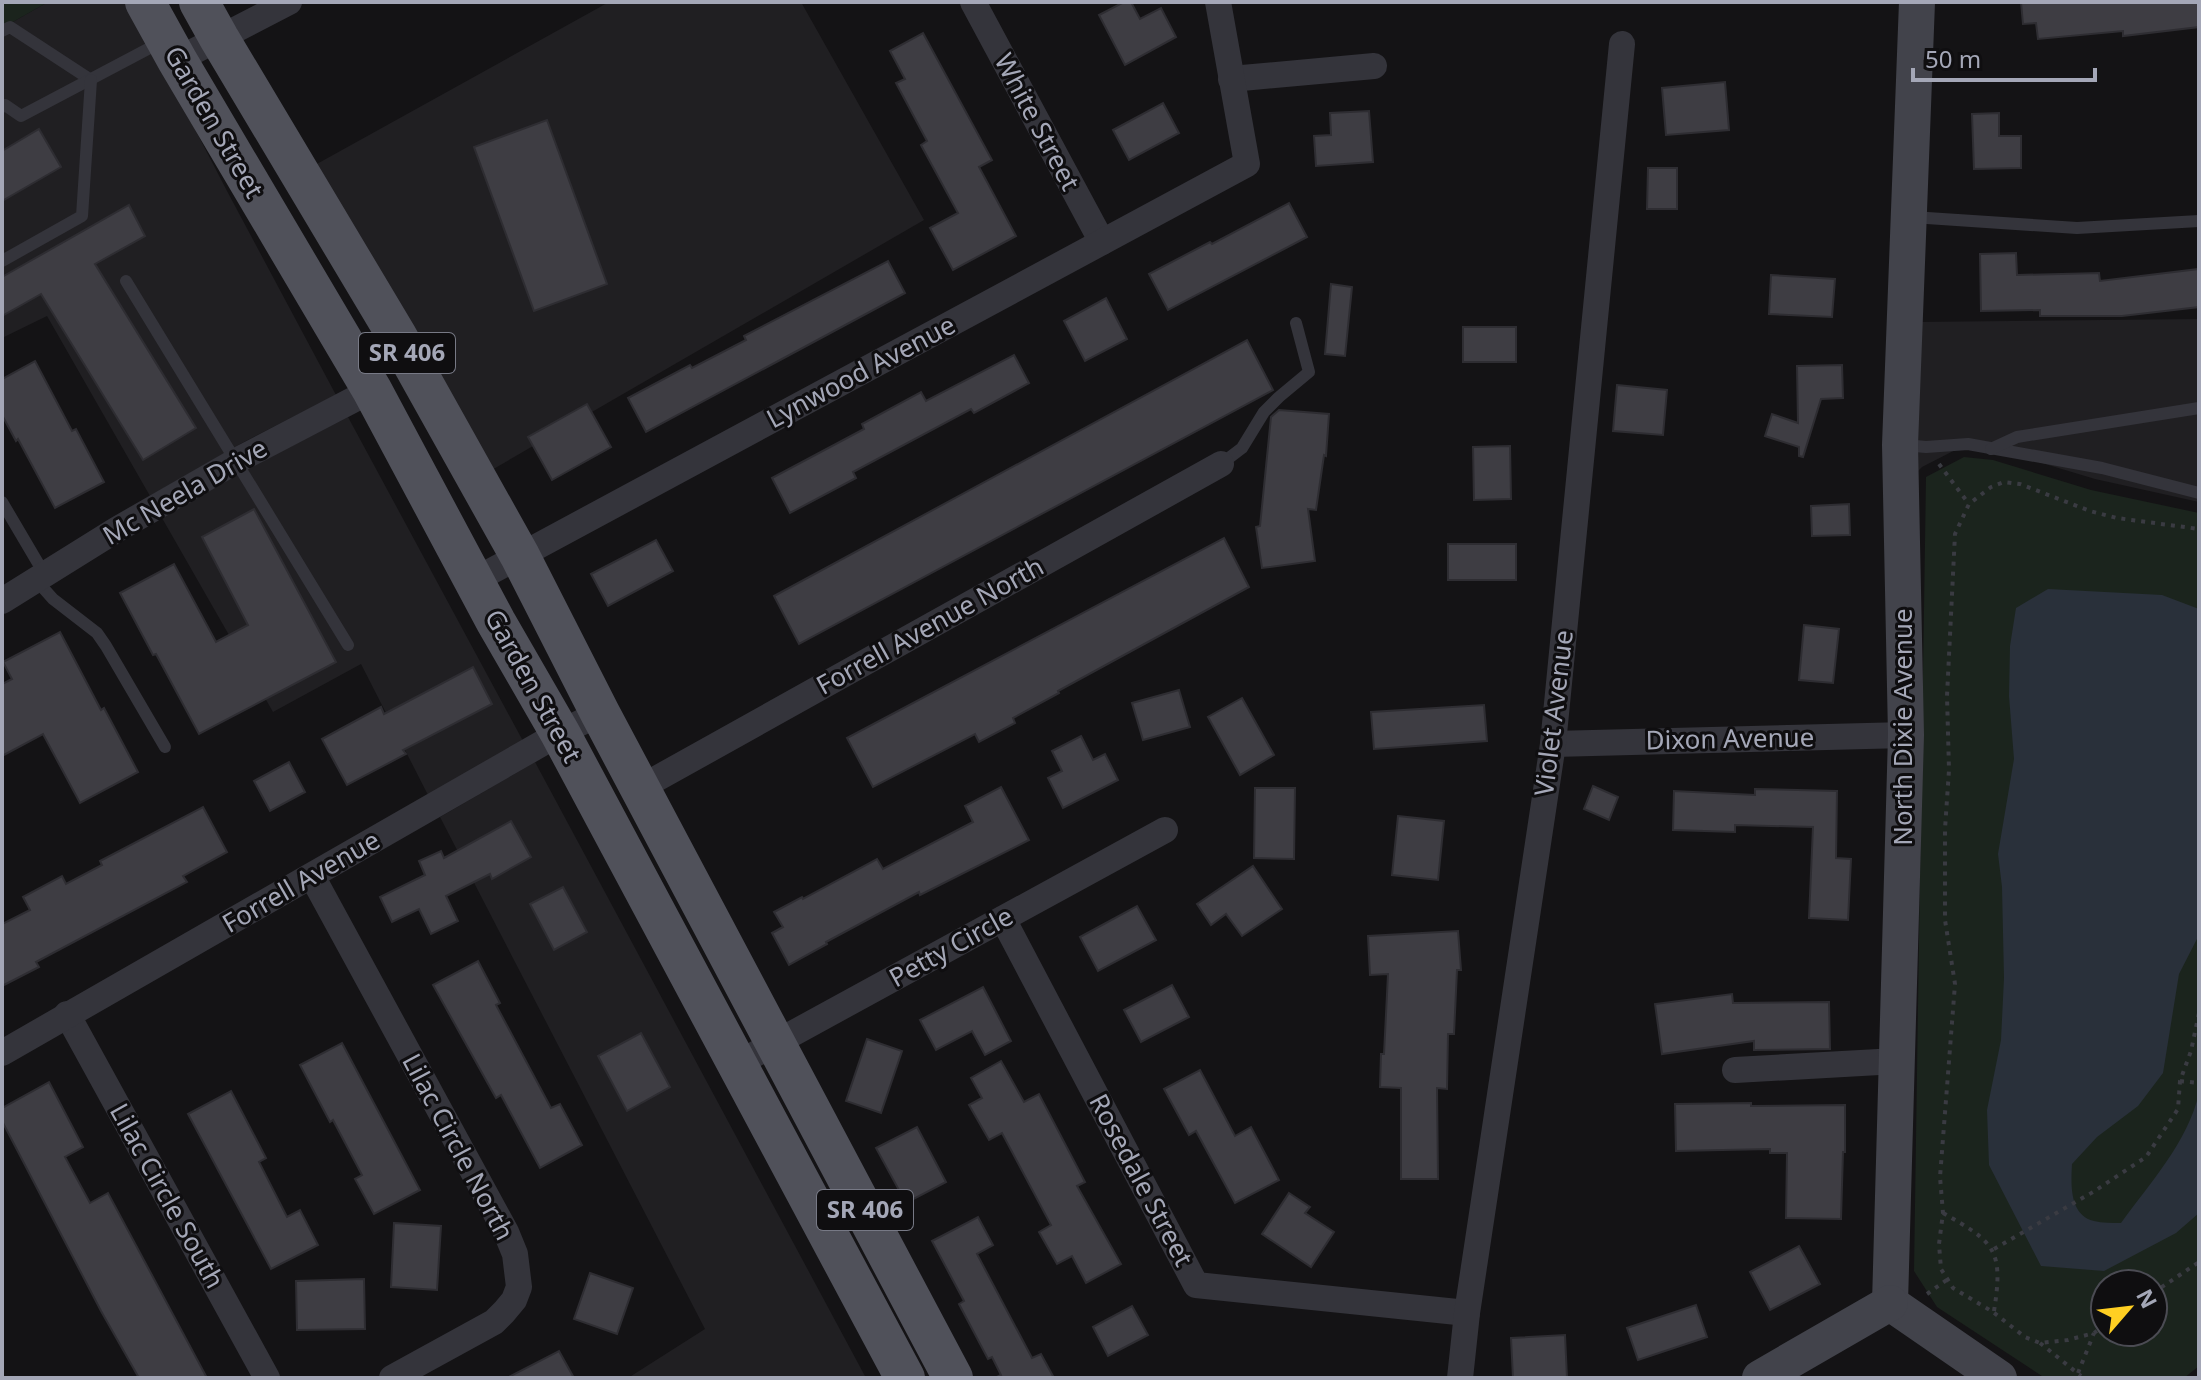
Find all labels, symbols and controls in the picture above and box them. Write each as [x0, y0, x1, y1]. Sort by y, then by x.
scale bar [1913, 32, 2095, 82]
street label: Garden Street [157, 39, 273, 204]
text: 50 m [1925, 42, 1981, 75]
street label: White Street [987, 47, 1089, 196]
street label: Lynwood Avenue [760, 306, 961, 436]
road number: SR 406 [359, 333, 455, 373]
street label: Mc Neela Drive [96, 429, 273, 553]
street label: Forrell Avenue North [809, 548, 1050, 703]
street label: Garden Street [477, 603, 591, 769]
street label: North Dixie Avenue [1884, 608, 1920, 846]
street label: Violet Avenue [1525, 628, 1581, 798]
street label: Dixon Avenue [1645, 719, 1815, 757]
street label: Forrell Avenue [215, 821, 386, 941]
street label: Petty Circle [882, 897, 1019, 995]
street label: Lilac Circle North [395, 1047, 523, 1246]
street label: Rosedale Street [1081, 1087, 1202, 1272]
street label: Lilac Circle South [102, 1097, 234, 1294]
road number: SR 406 [817, 1190, 913, 1230]
north arrow [2089, 1268, 2169, 1348]
text: N [2130, 1283, 2165, 1313]

